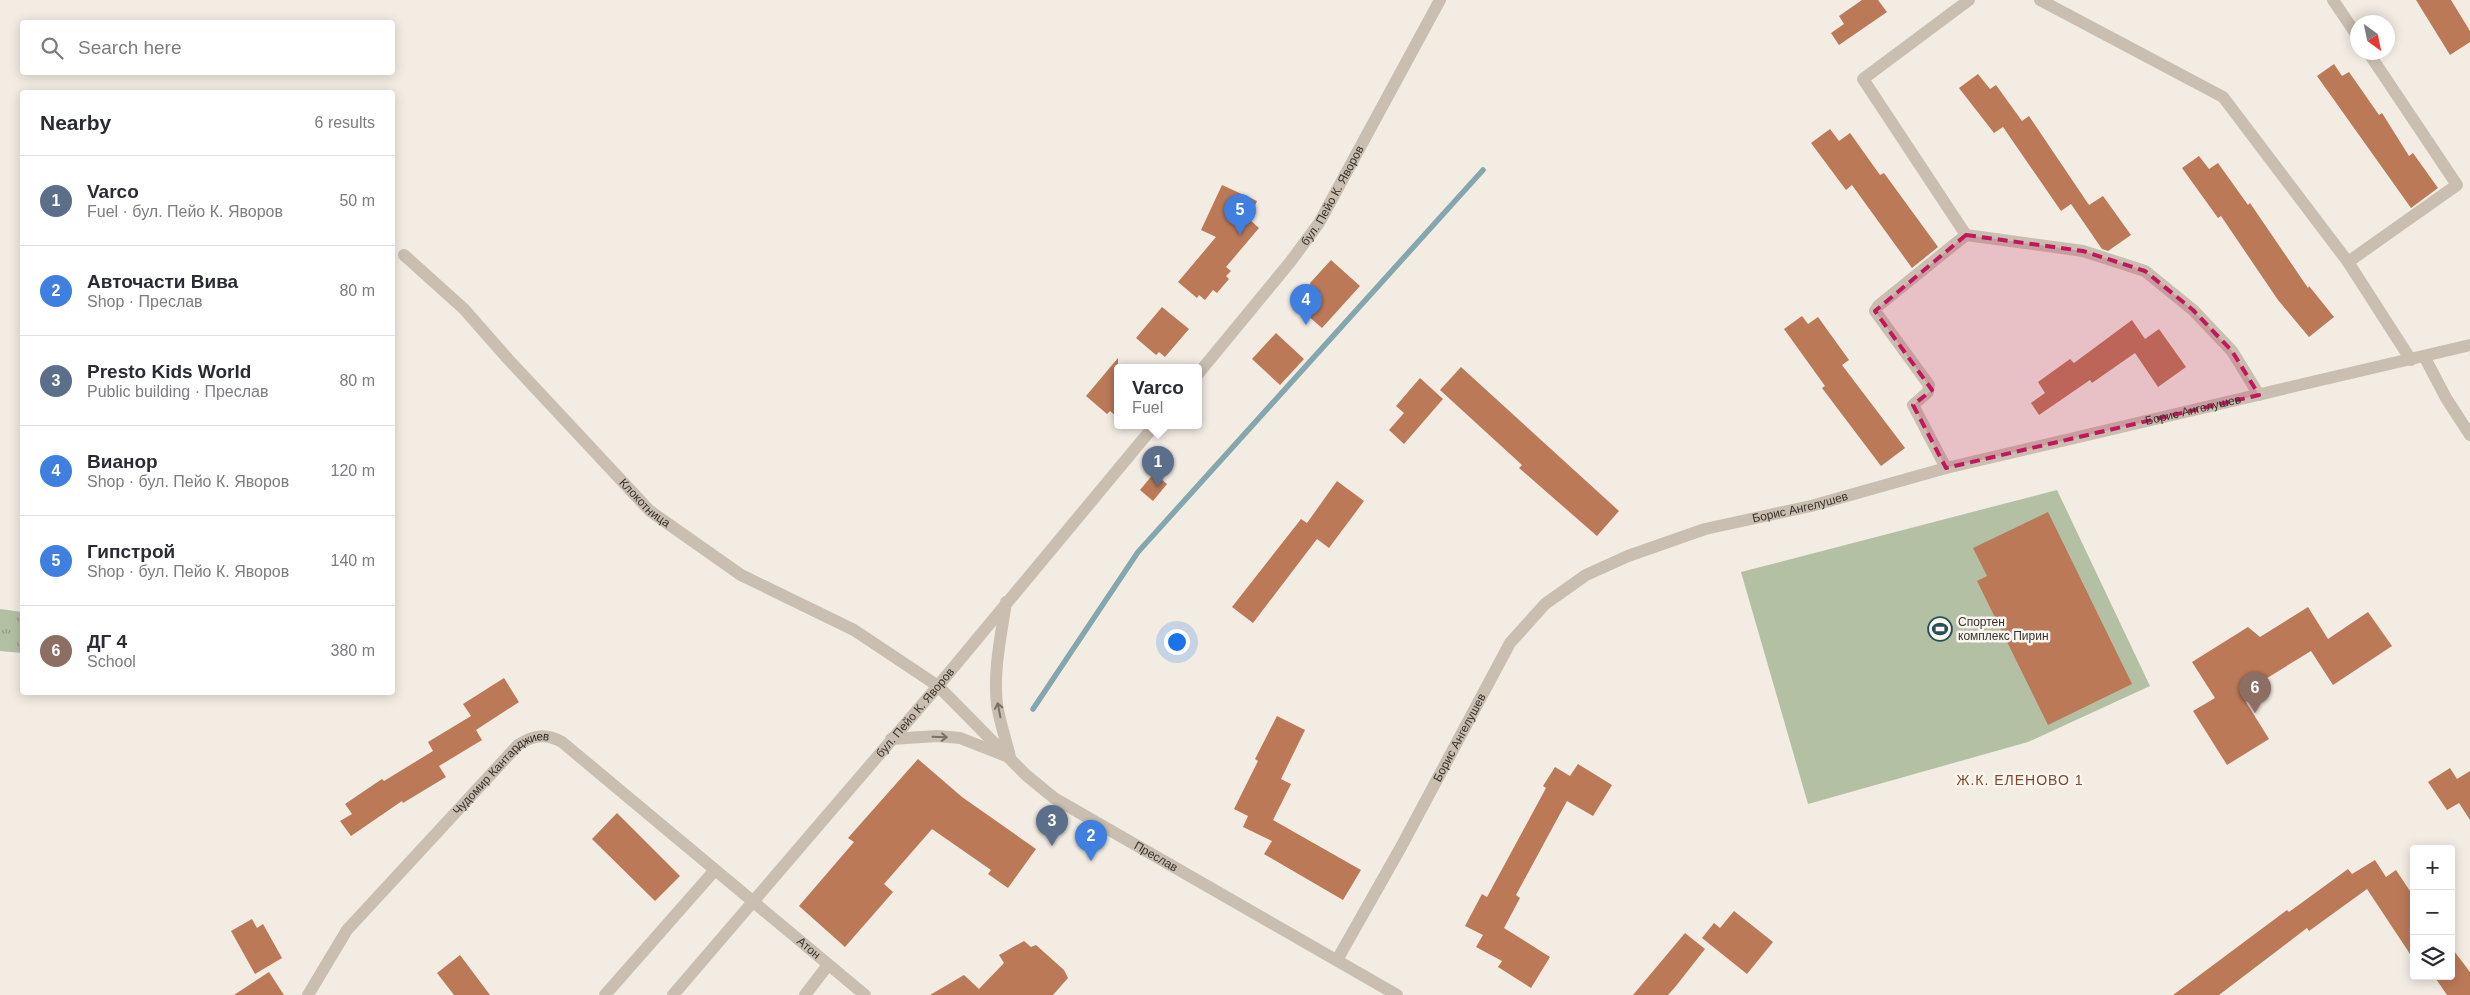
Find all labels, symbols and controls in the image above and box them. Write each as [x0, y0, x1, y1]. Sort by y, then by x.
north arrow [2350, 15, 2395, 60]
search box [20, 20, 395, 75]
icon: search [38, 34, 66, 62]
text: Search here [78, 37, 182, 58]
text: Nearby [40, 111, 111, 134]
text: 6 results [315, 114, 375, 131]
street label: бул. Пейо К. Яворов [1298, 143, 1367, 248]
text: Varco [87, 181, 139, 202]
text: 1 [52, 192, 60, 209]
text: 50 m [339, 192, 375, 209]
pin: 5 [1224, 194, 1256, 235]
text: Fuel · бул. Пейо К. Яворов [87, 203, 283, 220]
text: Авточасти Вива [87, 271, 238, 292]
text: 2 [52, 282, 60, 299]
text: 80 m [339, 282, 375, 299]
pin: 4 [1290, 284, 1322, 325]
text: Shop · Преслав [87, 293, 203, 310]
text: Presto Kids World [87, 361, 251, 382]
popup [1114, 364, 1202, 429]
text: 3 [52, 372, 60, 389]
text: 80 m [339, 372, 375, 389]
text: Varco [1132, 377, 1184, 398]
text: Public building · Преслав [87, 383, 268, 400]
street label: Борис Ангелушев [2144, 392, 2242, 428]
text: Fuel [1132, 399, 1163, 416]
pin: 1 [1142, 446, 1174, 487]
text: Вианор [87, 451, 158, 472]
text: 4 [52, 462, 60, 479]
text: 120 m [331, 462, 375, 479]
text: Shop · бул. Пейо К. Яворов [87, 473, 289, 490]
street label: Клокотница [616, 476, 673, 530]
street label: Борис Ангелушев [1751, 489, 1850, 526]
text: Гипстрой [87, 541, 175, 562]
text: 5 [52, 552, 60, 569]
text: 140 m [331, 552, 375, 569]
text: Shop · бул. Пейо К. Яворов [87, 563, 289, 580]
place label: Спортен комплекс Пирин [1958, 615, 2049, 643]
sports icon: Спортен комплекс Пирин [1927, 616, 1953, 642]
your location [1164, 629, 1190, 655]
text: ДГ 4 [87, 631, 127, 652]
text: 6 [52, 642, 60, 659]
text: 380 m [331, 642, 375, 659]
text: School [87, 653, 136, 670]
street label: бул. Пейо К. Яворов [873, 665, 957, 760]
pin: 6 [2239, 672, 2271, 713]
street label: Борис Ангелушев [1430, 691, 1489, 784]
one-way arrow [994, 703, 1003, 719]
street label: Чудомир Кантарджиев [450, 729, 550, 818]
one-way arrow [932, 732, 948, 742]
district label: Ж.К. ЕЛЕНОВО 1 [1956, 772, 2084, 788]
pin: 3 [1036, 805, 1068, 846]
pin: 2 [1075, 820, 1107, 861]
street label: Преслав [1132, 839, 1180, 875]
map controls [2410, 845, 2455, 980]
button: + [2410, 845, 2455, 890]
button: − [2410, 890, 2455, 935]
street label: Атон [794, 934, 823, 962]
button: layers [2410, 935, 2455, 980]

